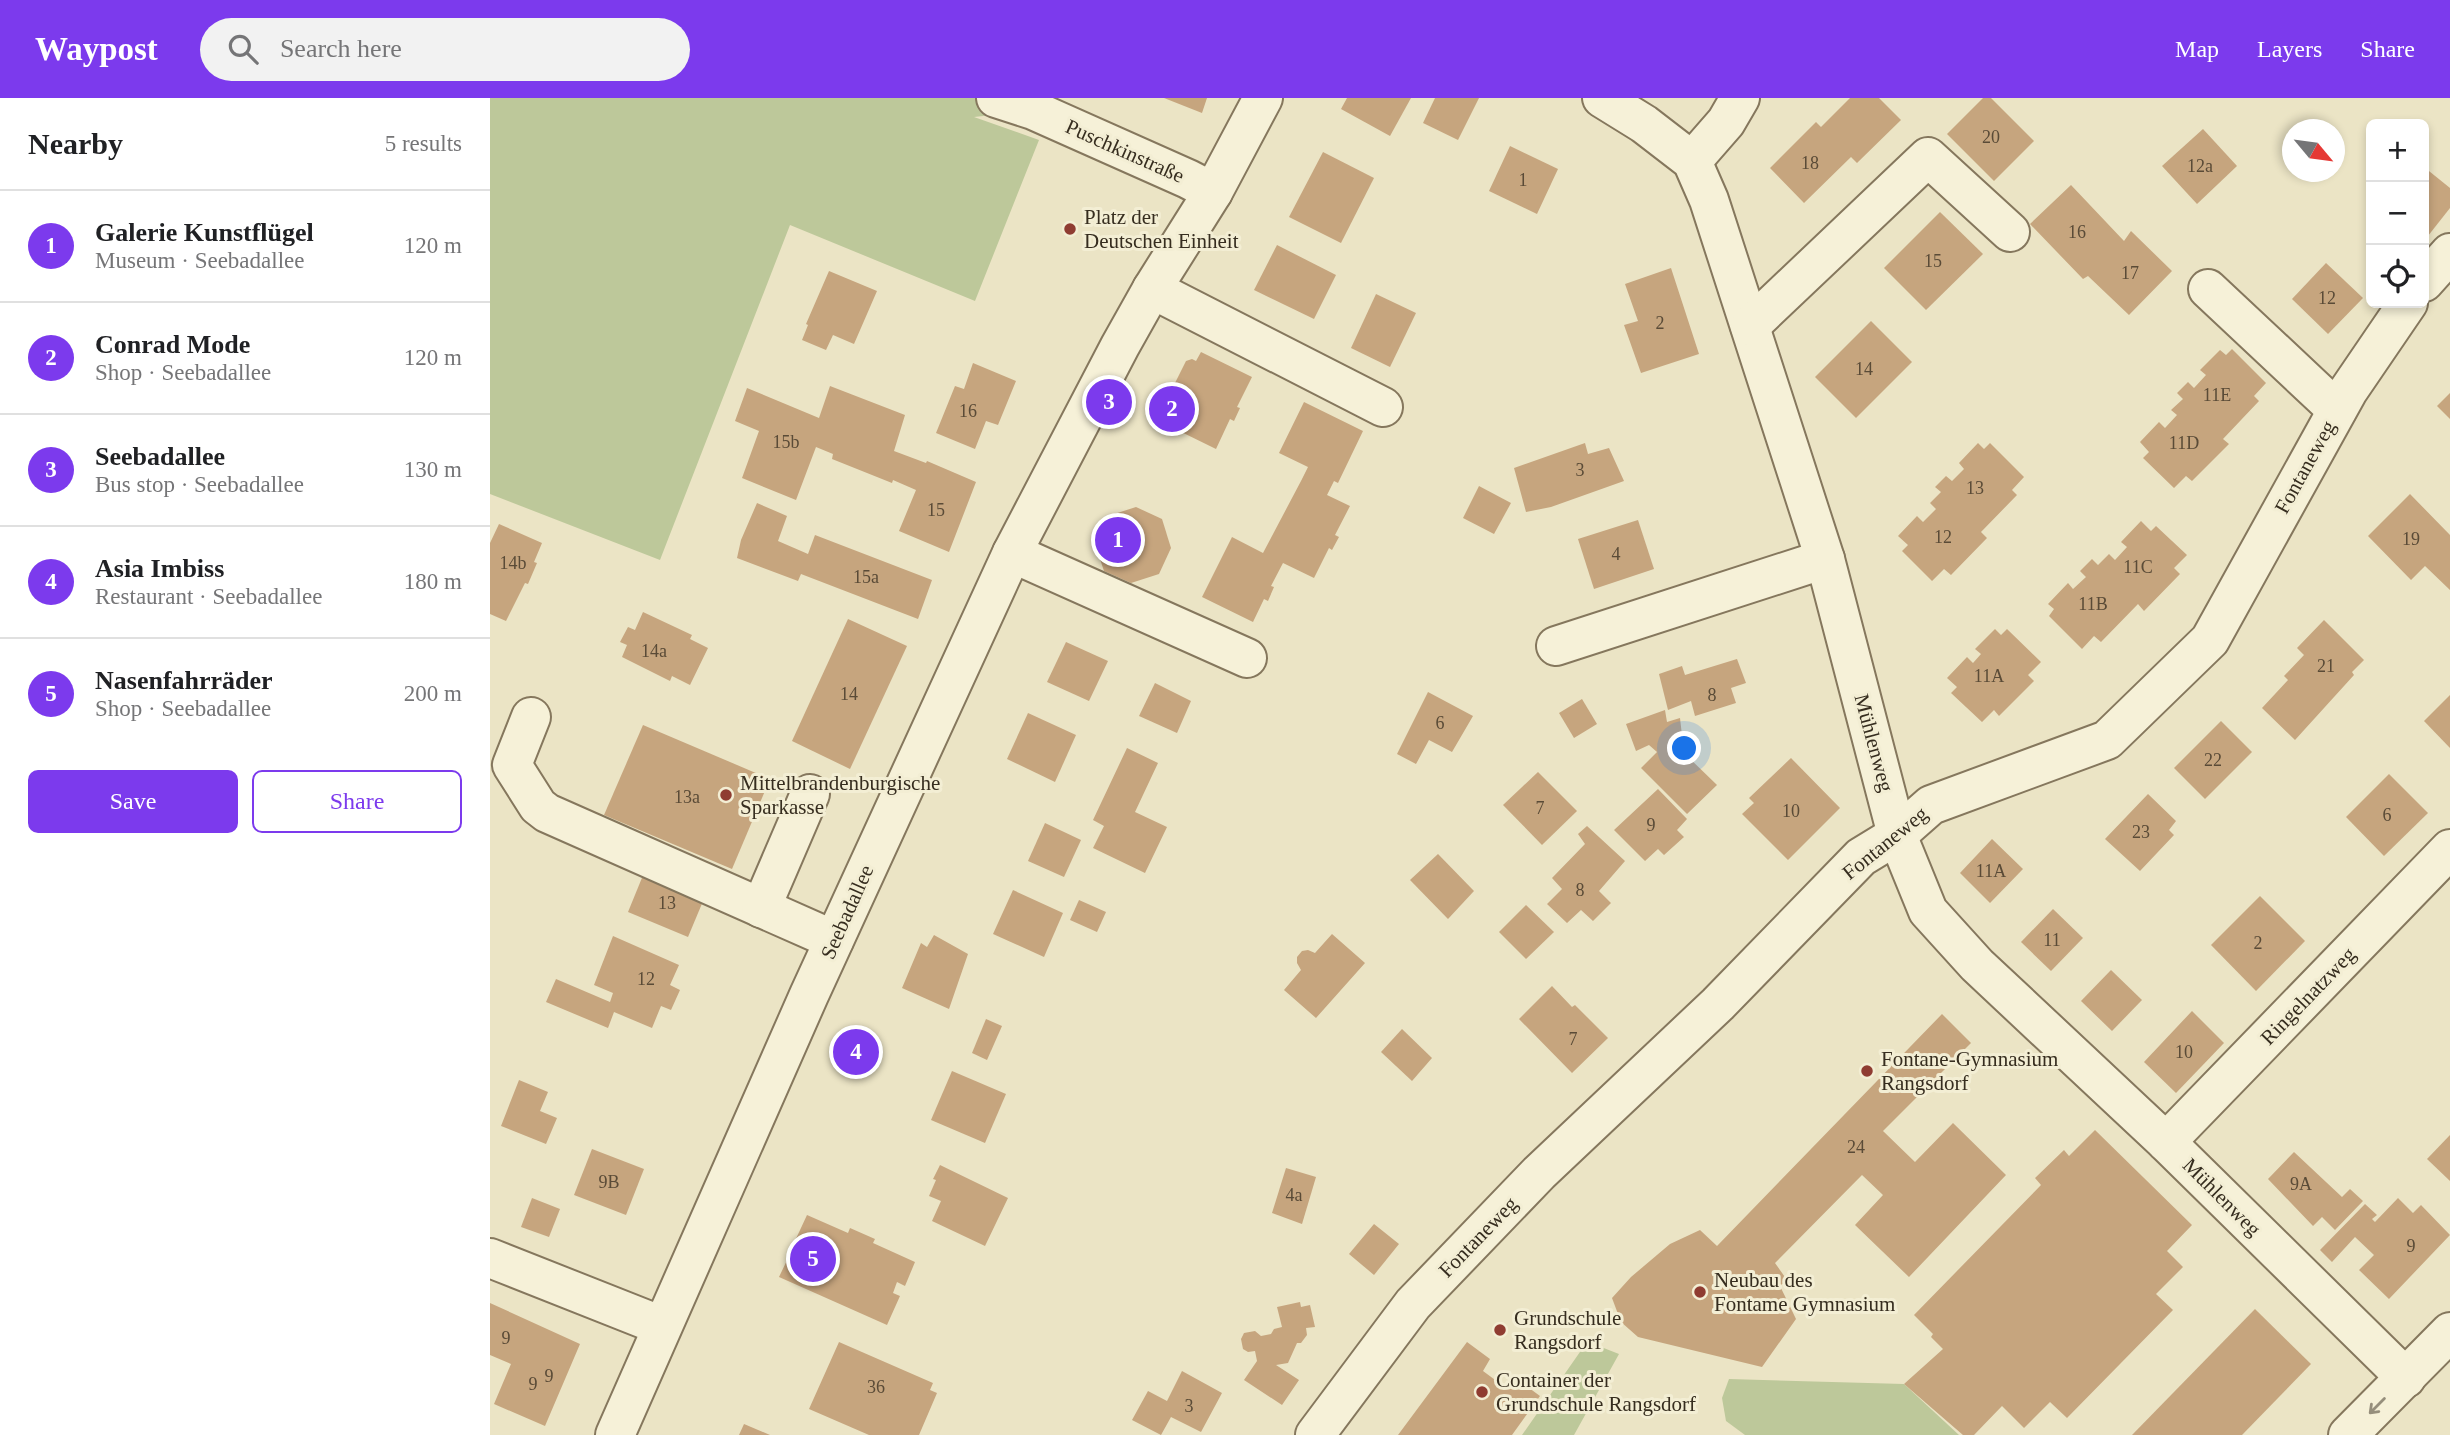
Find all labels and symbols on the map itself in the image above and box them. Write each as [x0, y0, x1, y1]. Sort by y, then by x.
street label: Puschkinstraße [1062, 114, 1188, 188]
north arrow [2282, 119, 2345, 182]
house number: 20 [1982, 127, 2000, 147]
house number: 18 [1801, 153, 1819, 173]
house number: 12a [2187, 156, 2213, 176]
house number: 1 [1519, 170, 1528, 190]
place label: Platz der Deutschen Einheit [1084, 205, 1239, 253]
marker: Platz der Deutschen Einheit [1062, 221, 1078, 237]
house number: 16 [2068, 222, 2086, 242]
house number: 15 [1924, 251, 1942, 271]
house number: 17 [2121, 263, 2139, 283]
house number: 12 [2318, 288, 2336, 308]
house number: 2 [1656, 313, 1665, 333]
house number: 14 [1855, 359, 1873, 379]
pin: 3 [1086, 376, 1132, 428]
pin: 2 [1149, 383, 1195, 435]
house number: 11E [2203, 385, 2231, 405]
house number: 16 [959, 401, 977, 421]
street label: Fontaneweg [2270, 416, 2341, 518]
house number: 15b [773, 432, 800, 452]
house number: 11D [2169, 433, 2199, 453]
house number: 3 [1576, 460, 1585, 480]
house number: 13 [1966, 478, 1984, 498]
house number: 15 [927, 500, 945, 520]
pin: 1 [1095, 514, 1141, 566]
house number: 12 [1934, 527, 1952, 547]
house number: 19 [2402, 529, 2420, 549]
house number: 4 [1612, 544, 1621, 564]
house number: 14b [500, 553, 527, 573]
house number: 11C [2123, 557, 2153, 577]
house number: 15a [853, 567, 879, 587]
house number: 11B [2078, 594, 2108, 614]
house number: 14a [641, 641, 667, 661]
house number: 21 [2317, 656, 2335, 676]
house number: 11A [1974, 666, 2004, 686]
house number: 14 [840, 684, 858, 704]
house number: 8 [1708, 685, 1717, 705]
street label: Mühlenweg [1849, 691, 1899, 795]
house number: 6 [1436, 713, 1445, 733]
your location [1667, 731, 1701, 765]
house number: 22 [2204, 750, 2222, 770]
place label: Mittelbrandenburgische Sparkasse [740, 771, 940, 819]
house number: 13a [674, 787, 700, 807]
marker: Mittelbrandenburgische Sparkasse [718, 787, 734, 803]
house number: 7 [1536, 798, 1545, 818]
house number: 10 [1782, 801, 1800, 821]
street label: Fontaneweg [1838, 801, 1933, 885]
house number: 6 [2383, 805, 2392, 825]
house number: 9 [1647, 815, 1656, 835]
house number: 23 [2132, 822, 2150, 842]
street label: Seebadallee [816, 861, 878, 963]
house number: 11A [1976, 861, 2006, 881]
house number: 8 [1576, 880, 1585, 900]
house number: 13 [658, 893, 676, 913]
house number: 11 [2043, 930, 2061, 950]
house number: 2 [2254, 933, 2263, 953]
street label: Ringelnatzweg [2256, 942, 2361, 1050]
house number: 12 [637, 969, 655, 989]
pin: 4 [833, 1026, 879, 1078]
house number: 7 [1569, 1029, 1578, 1049]
house number: 10 [2175, 1042, 2193, 1062]
place label: Fontane-Gymnasium Rangsdorf [1881, 1047, 2058, 1095]
marker: Fontane-Gymnasium Rangsdorf [1859, 1063, 1875, 1079]
house number: 24 [1847, 1137, 1865, 1157]
street label: Mühlenweg [2178, 1153, 2266, 1241]
house number: 9B [598, 1172, 620, 1192]
house number: 9A [2290, 1174, 2312, 1194]
house number: 4a [1286, 1185, 1303, 1205]
street label: Fontaneweg [1434, 1191, 1523, 1282]
pin: 5 [790, 1233, 836, 1285]
house number: 9 [2407, 1236, 2416, 1256]
place label: Neubau des Fontame Gymnasium [1714, 1268, 1895, 1316]
marker: Neubau des Fontame Gymnasium [1692, 1284, 1708, 1300]
place label: Grundschule Rangsdorf [1514, 1306, 1621, 1354]
marker: Grundschule Rangsdorf [1492, 1322, 1508, 1338]
house number: 9 [502, 1328, 511, 1348]
house number: 9 [545, 1366, 554, 1386]
place label: Container der Grundschule Rangsdorf [1496, 1368, 1696, 1416]
house number: 9 [529, 1374, 538, 1394]
house number: 36 [867, 1377, 885, 1397]
marker: Container der Grundschule Rangsdorf [1474, 1384, 1490, 1400]
house number: 3 [1185, 1396, 1194, 1416]
one-way arrow [2368, 1398, 2385, 1415]

